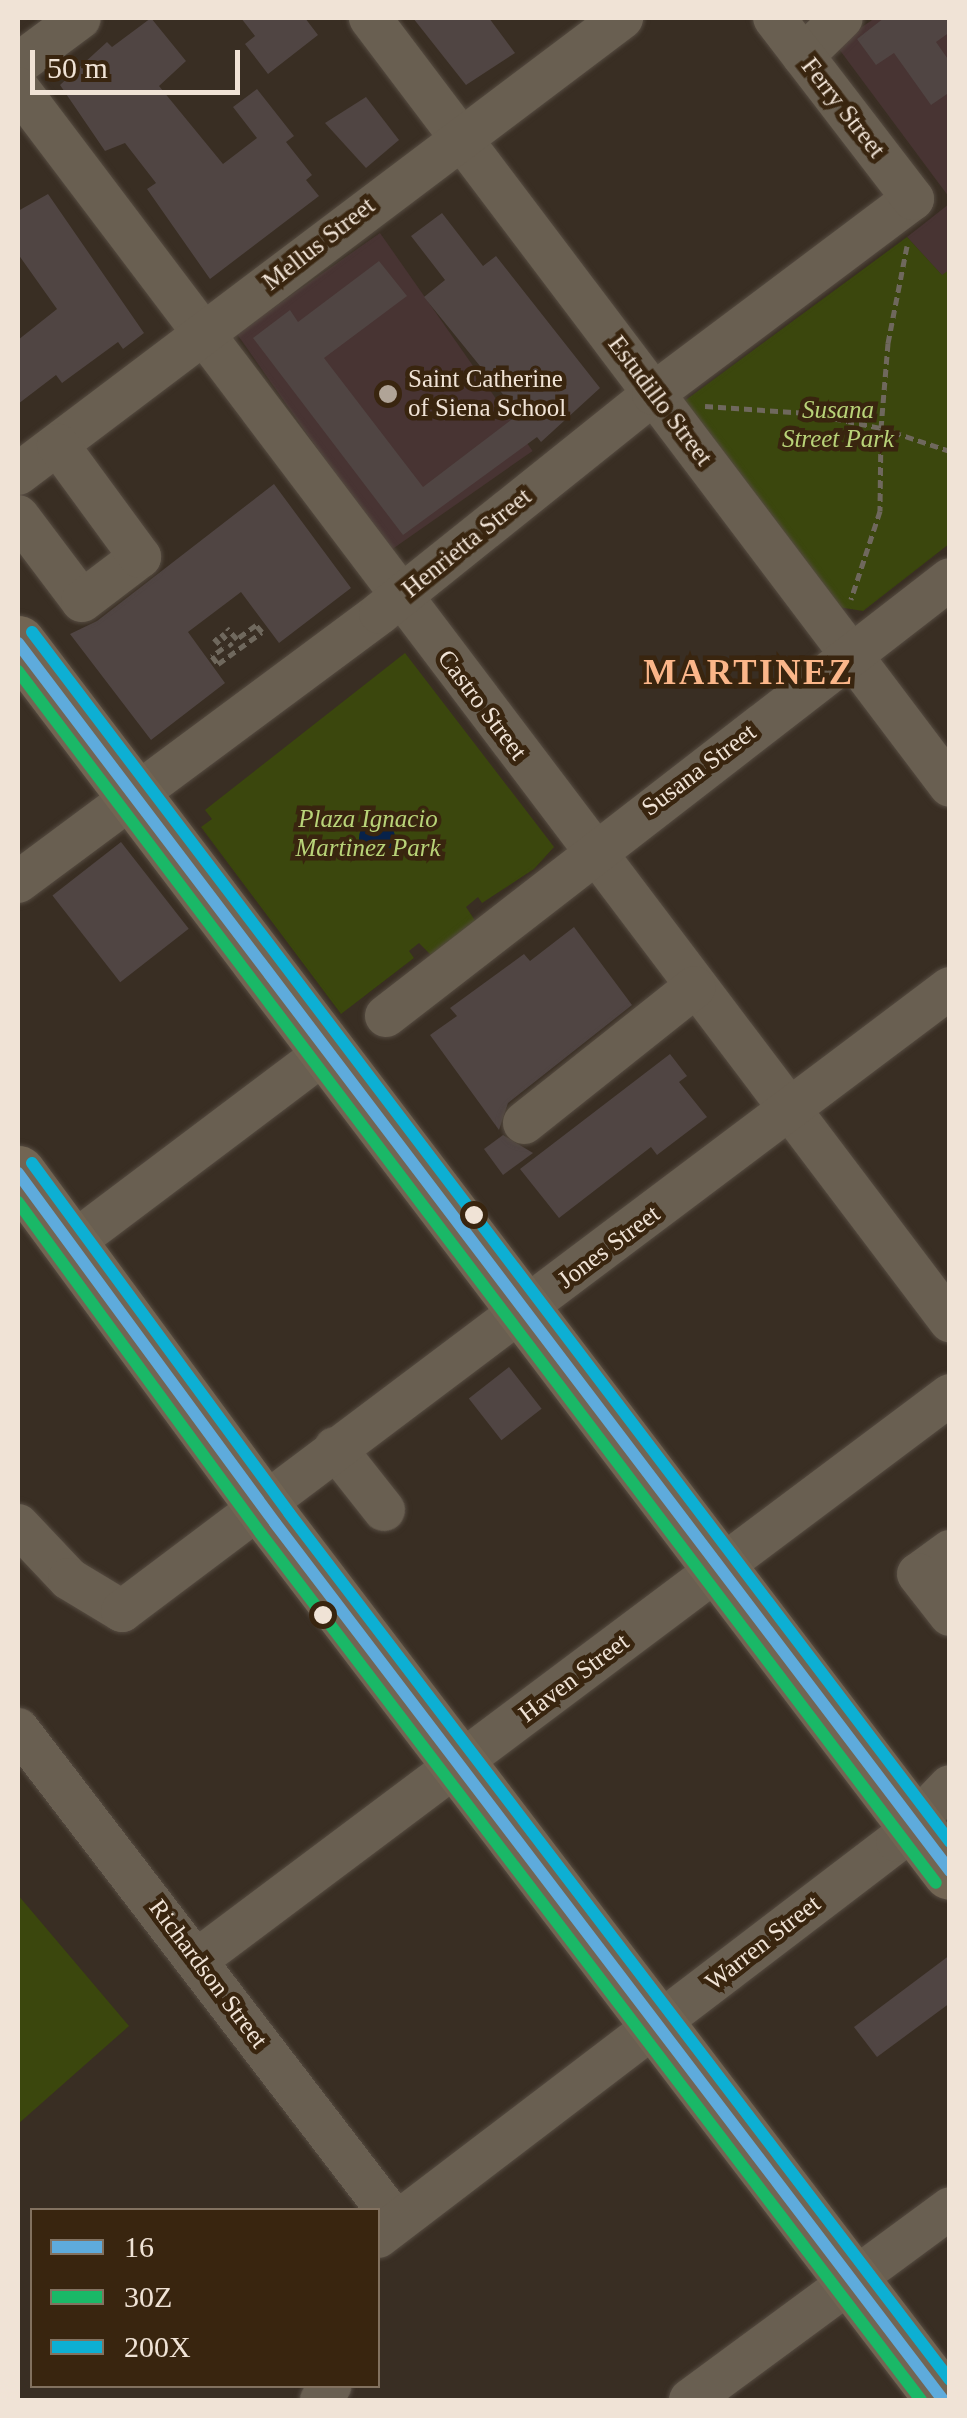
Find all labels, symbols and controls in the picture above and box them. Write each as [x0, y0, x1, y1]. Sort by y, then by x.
scale bar [35, 30, 245, 92]
text: 50 m [47, 51, 108, 84]
street label: Ferry Street [795, 52, 891, 164]
street label: Mellus Street [257, 191, 381, 297]
street label: Estudillo Street [601, 330, 719, 472]
place label: Saint Catherine of Siena School [408, 365, 566, 424]
marker: Saint Catherine of Siena School [377, 383, 399, 405]
park label: Susana Street Park [782, 396, 894, 455]
street label: Henrietta Street [396, 482, 538, 604]
street label: Castro Street [431, 644, 533, 766]
district label: MARTINEZ [643, 652, 855, 694]
street label: Susana Street [636, 717, 762, 823]
park label: Plaza Ignacio Martinez Park [295, 805, 441, 864]
street label: Jones Street [552, 1199, 666, 1295]
unlabelled marker [464, 1205, 484, 1225]
unlabelled marker [313, 1605, 333, 1625]
street label: Haven Street [513, 1627, 635, 1729]
street label: Warren Street [700, 1889, 826, 1997]
street label: Richardson Street [142, 1894, 274, 2054]
legend [30, 2208, 380, 2388]
text: 16 [124, 2230, 154, 2263]
text: 30Z [124, 2280, 172, 2313]
text: 200X [124, 2330, 191, 2363]

